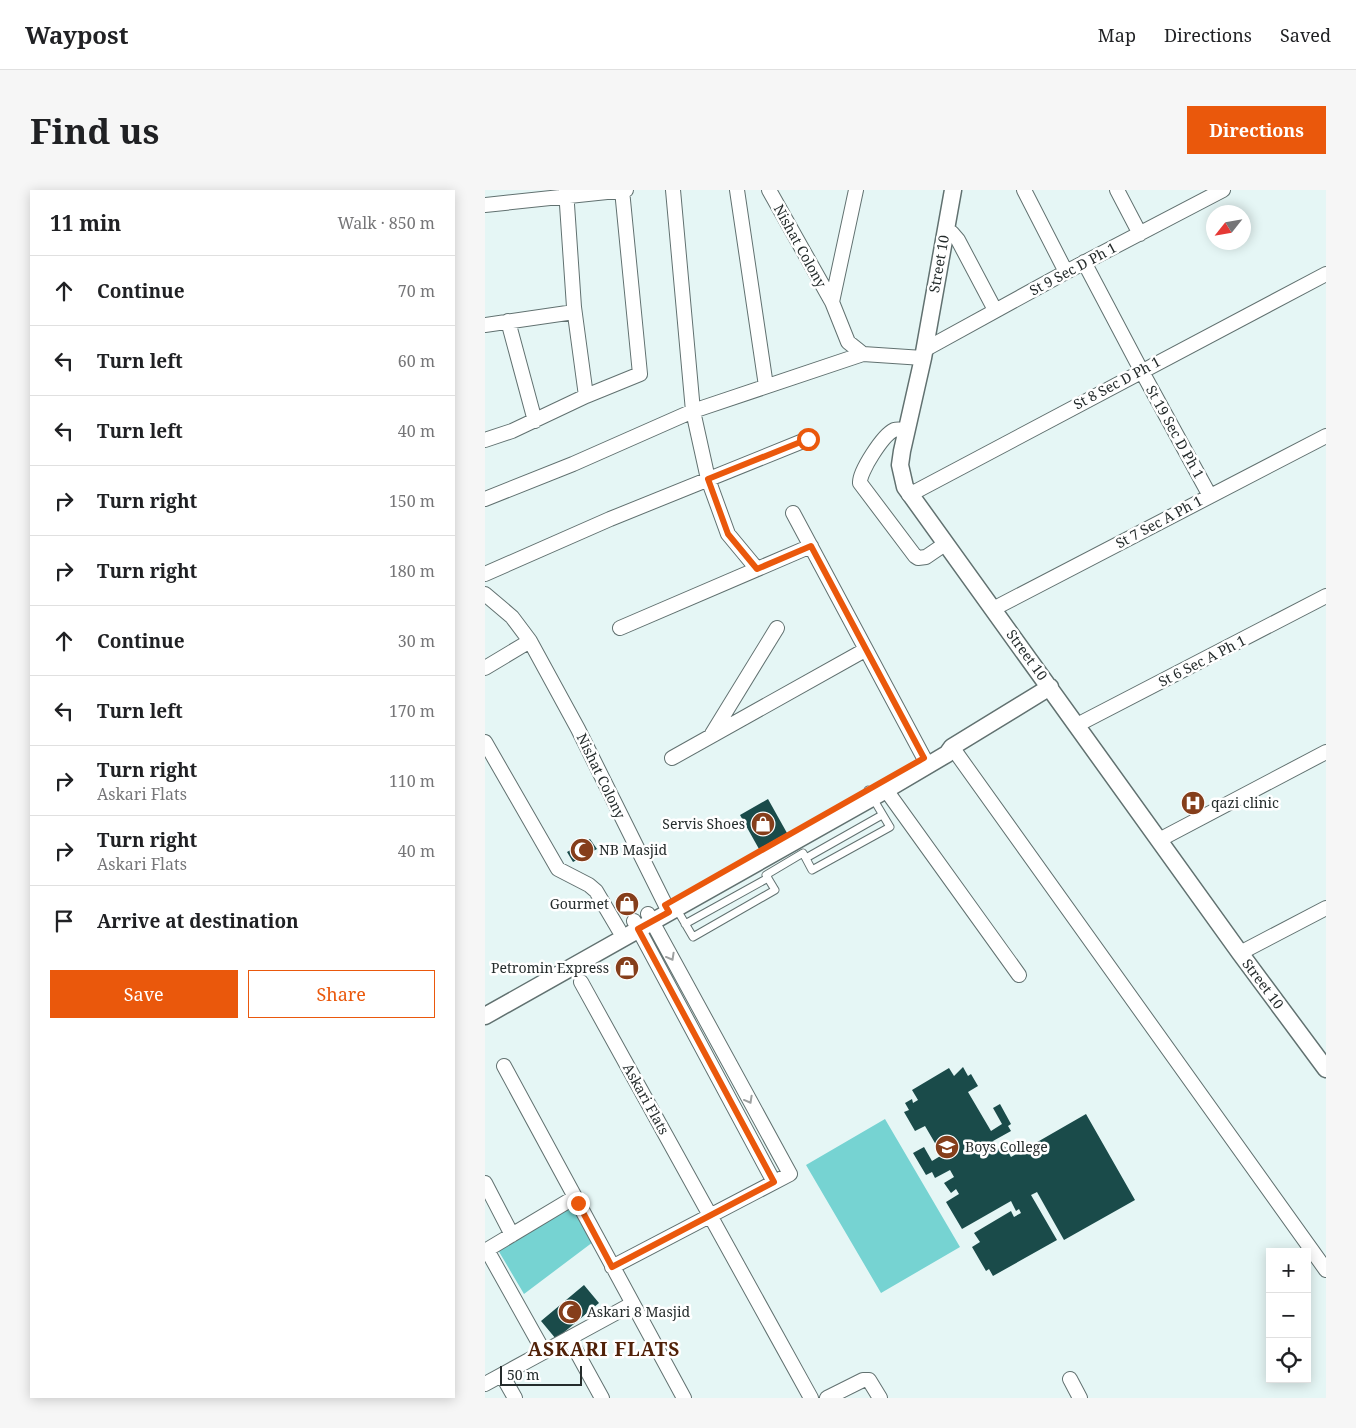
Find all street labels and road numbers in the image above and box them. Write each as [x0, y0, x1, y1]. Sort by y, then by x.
street label: Nishat Colony [770, 201, 831, 291]
street label: Street 10 [924, 233, 953, 294]
street label: St 9 Sec D Ph 1 [1026, 238, 1120, 299]
street label: St 8 Sec D Ph 1 [1070, 352, 1164, 413]
street label: St 19 Sec D Ph 1 [1142, 382, 1209, 482]
street label: St 7 Sec A Ph 1 [1112, 491, 1205, 552]
street label: Street 10 [1003, 626, 1052, 684]
street label: St 6 Sec A Ph 1 [1155, 630, 1249, 691]
street label: Nishat Colony [573, 730, 630, 822]
street label: Street 10 [1238, 955, 1289, 1013]
street label: Askari Flats [619, 1060, 674, 1138]

